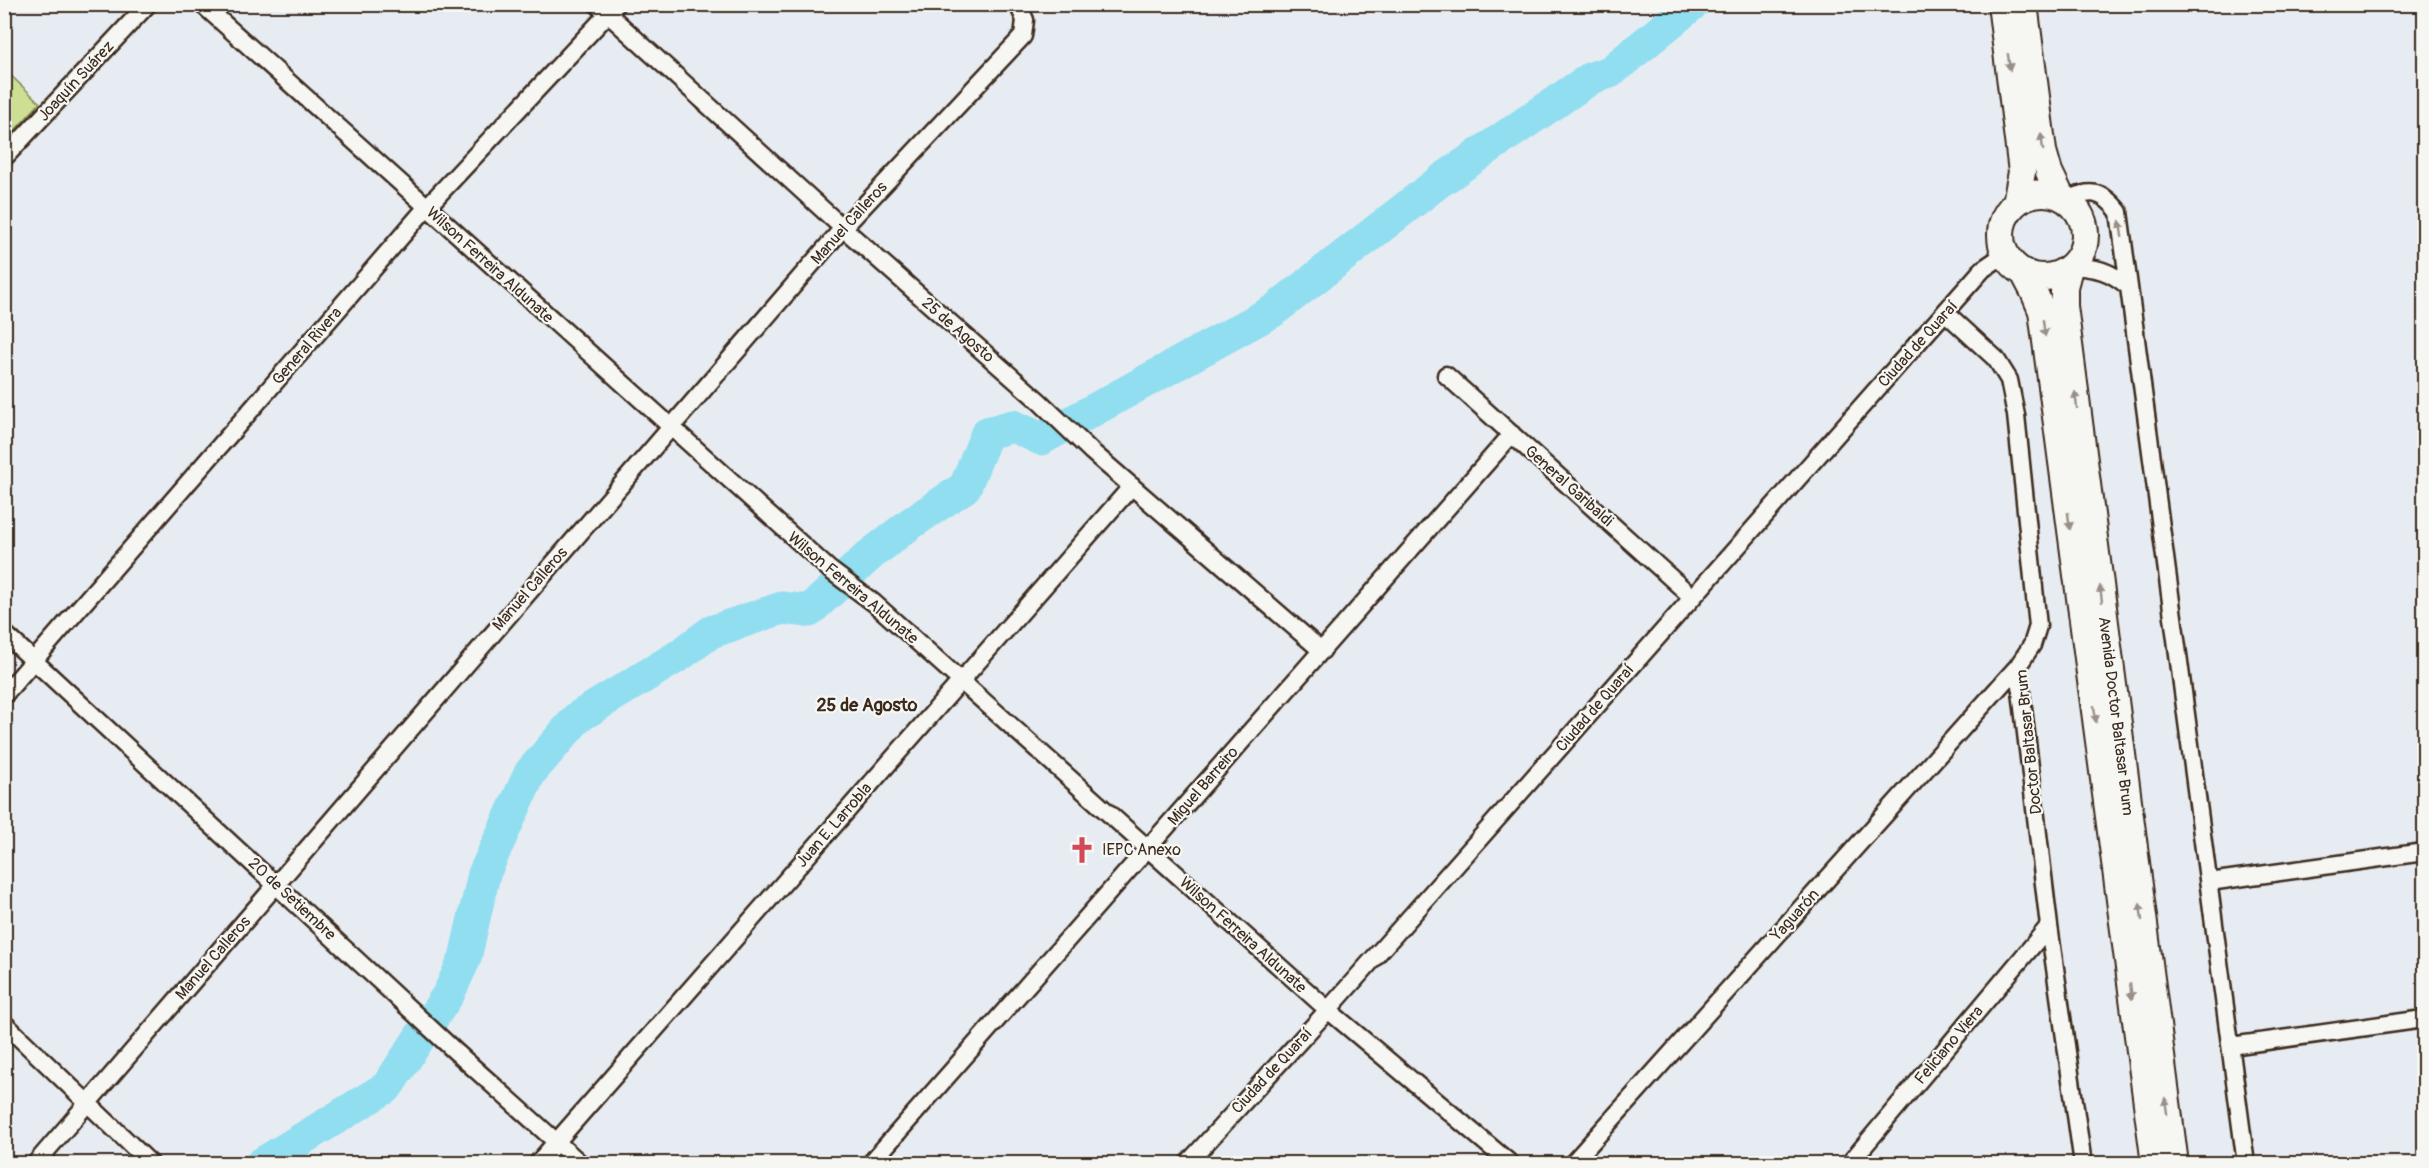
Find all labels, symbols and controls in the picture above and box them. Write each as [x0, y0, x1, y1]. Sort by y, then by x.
street label: Joaquín Suárez [34, 37, 118, 125]
one-way arrow [2004, 53, 2013, 72]
one-way arrow [2037, 132, 2046, 151]
street label: Manuel Calleros [807, 177, 891, 269]
street label: Wilson Ferreira Aldunate [422, 203, 558, 327]
one-way arrow [2116, 219, 2125, 238]
street label: 25 de Agosto [918, 293, 999, 367]
street label: Ciudad de Quaraí [1874, 297, 1962, 391]
street label: General Rivera [268, 303, 346, 389]
one-way arrow [2039, 318, 2048, 337]
one-way arrow [2071, 391, 2081, 410]
street label: General Garibaldi [1521, 441, 1617, 531]
one-way arrow [2065, 512, 2074, 531]
street label: Wilson Ferreira Aldunate [784, 528, 922, 649]
street label: Manuel Calleros [488, 543, 572, 635]
one-way arrow [2096, 584, 2105, 603]
street label: Avenida Doctor Baltasar Brum [2094, 615, 2138, 817]
street label: Ciudad de Quaraí [1551, 660, 1639, 756]
street label: Doctor Baltasar Brum [2011, 669, 2047, 815]
district label: 25 de Agosto [817, 694, 918, 717]
one-way arrow [2090, 705, 2099, 724]
street label: Miguel Barreiro [1163, 742, 1243, 830]
street label: Juan E. Larrobla [792, 779, 876, 871]
church icon: IEPC Anexo [1067, 835, 1097, 865]
place label: IEPC Anexo [1102, 840, 1181, 860]
street label: 20 de Setiembre [244, 853, 340, 945]
street label: Wilson Ferreira Aldunate [1175, 873, 1311, 997]
street label: Yaguarón [1766, 885, 1824, 946]
one-way arrow [2136, 903, 2146, 922]
street label: Manuel Calleros [171, 912, 255, 1004]
one-way arrow [2126, 982, 2135, 1001]
street label: Feliciano Viera [1910, 1002, 1988, 1088]
street label: Ciudad de Quaraí [1227, 1024, 1317, 1118]
one-way arrow [2162, 1096, 2171, 1115]

